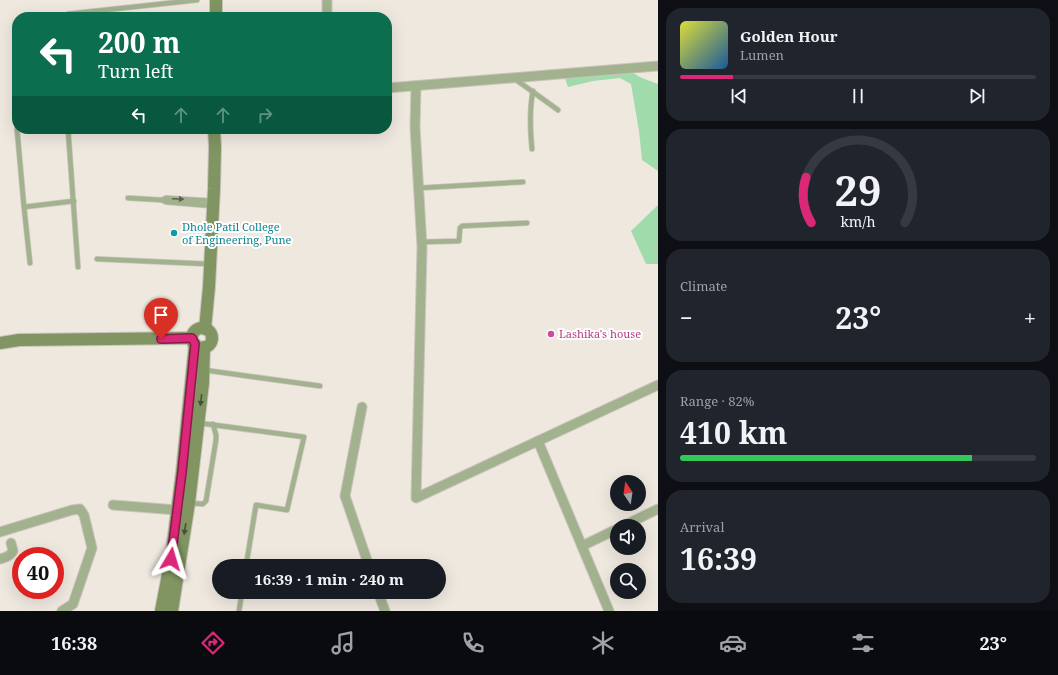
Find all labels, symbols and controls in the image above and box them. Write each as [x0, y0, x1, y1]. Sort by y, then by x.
text: 200 m [98, 23, 180, 61]
text: Golden Hour [740, 26, 838, 46]
icon: left [32, 28, 84, 80]
text: Lumen [740, 46, 784, 64]
text: Turn left [98, 59, 173, 83]
icon: previous [728, 85, 750, 107]
icon: pause [847, 85, 869, 107]
icon: next [966, 85, 988, 107]
icon: left [128, 104, 150, 126]
icon: ahead [170, 104, 192, 126]
icon: ahead [212, 104, 234, 126]
icon: right [254, 104, 276, 126]
text: 29 [834, 162, 882, 218]
one-way arrow [172, 196, 185, 202]
text: km/h [840, 211, 876, 230]
place label: Dhole Patil College of Engineering, Pune [182, 219, 292, 247]
marker: Dhole Patil College of Engineering, Pune [169, 228, 179, 238]
text: Climate [680, 277, 727, 295]
text: 23° [835, 297, 881, 338]
pin [144, 298, 178, 339]
text: − [680, 302, 693, 332]
text: + [1024, 302, 1036, 332]
icon: arrive [150, 304, 172, 326]
place label: Lashika's house [559, 326, 641, 341]
marker: Lashika's house [546, 329, 556, 339]
text: Range · 82% [680, 392, 754, 410]
one-way arrow [198, 394, 204, 406]
text: 410 km [680, 412, 787, 453]
north arrow [610, 475, 646, 511]
map controls [610, 475, 646, 599]
text: Arrival [680, 518, 724, 536]
button: sound [610, 519, 646, 555]
one-way arrow [182, 523, 188, 535]
position arrow [150, 538, 192, 580]
text: 16:39 [680, 538, 757, 579]
speed limit sign: 40 [12, 547, 64, 599]
button: search [610, 563, 646, 599]
text: 16:39 · 1 min · 240 m [254, 569, 404, 589]
icon: directions [199, 629, 227, 657]
icon: music [329, 629, 357, 657]
icon: phone [459, 629, 487, 657]
icon: climate [589, 629, 617, 657]
icon: car [719, 629, 747, 657]
icon: filters [849, 629, 877, 657]
text: 16:38 [51, 631, 97, 655]
text: 23° [979, 631, 1007, 655]

